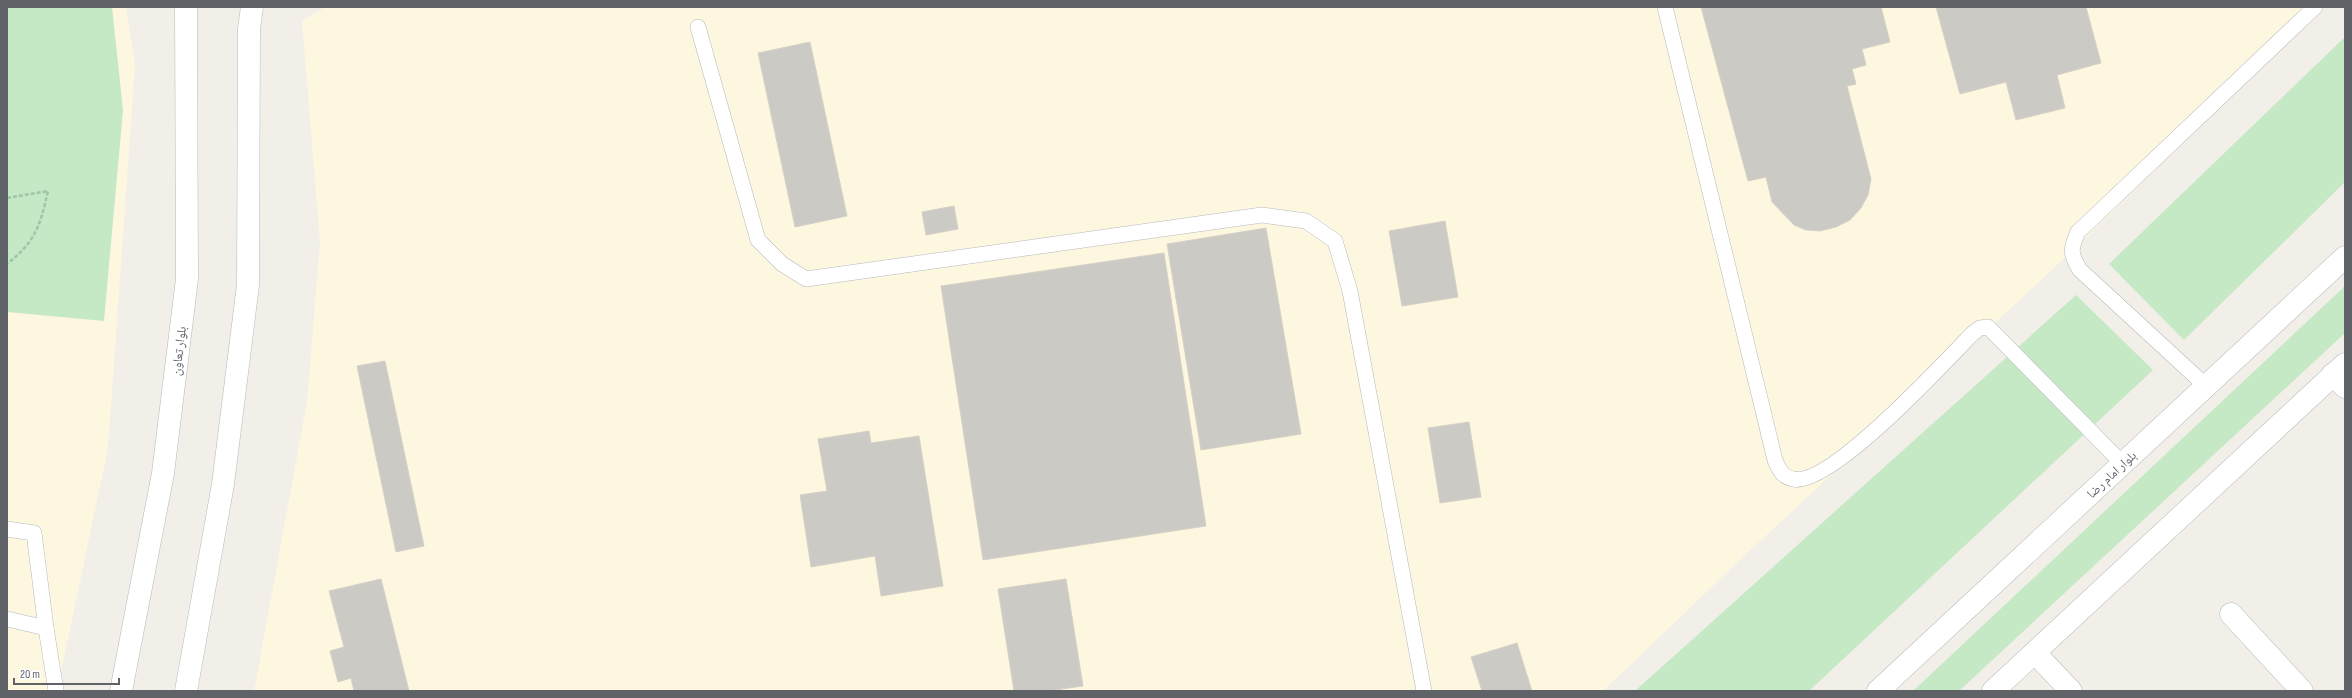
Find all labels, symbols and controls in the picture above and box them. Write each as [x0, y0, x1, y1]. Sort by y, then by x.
street label: بلوار تعاون [168, 325, 190, 377]
street label: بلوار امام رضا [2083, 448, 2140, 502]
scale bar [14, 660, 119, 686]
text: 20 m [20, 667, 40, 682]

